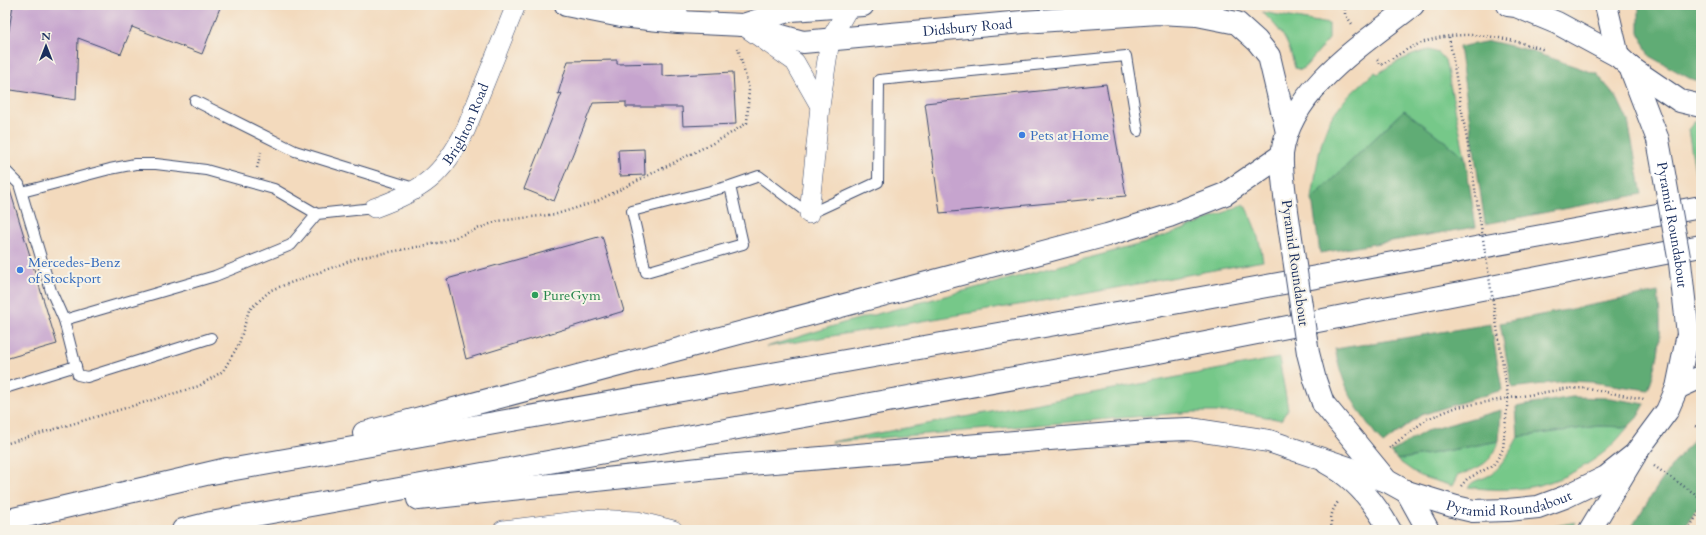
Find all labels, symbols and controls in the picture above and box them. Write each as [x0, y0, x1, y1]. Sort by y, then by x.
street label: Didsbury Road [922, 13, 1014, 41]
north arrow [26, 26, 66, 66]
text: N [41, 29, 51, 44]
street label: Brighton Road [438, 80, 493, 169]
place label: Pets at Home [1030, 126, 1109, 145]
marker: Pets at Home [1017, 130, 1027, 140]
street label: Pyramid Roundabout [1653, 160, 1692, 289]
street label: Pyramid Roundabout [1277, 199, 1313, 328]
place label: Mercedes-Benz of Stockport [28, 253, 121, 288]
marker: Mercedes-Benz of Stockport [15, 265, 25, 275]
place label: PureGym [543, 286, 601, 305]
marker: PureGym [530, 290, 540, 300]
street label: Pyramid Roundabout [1444, 485, 1575, 521]

